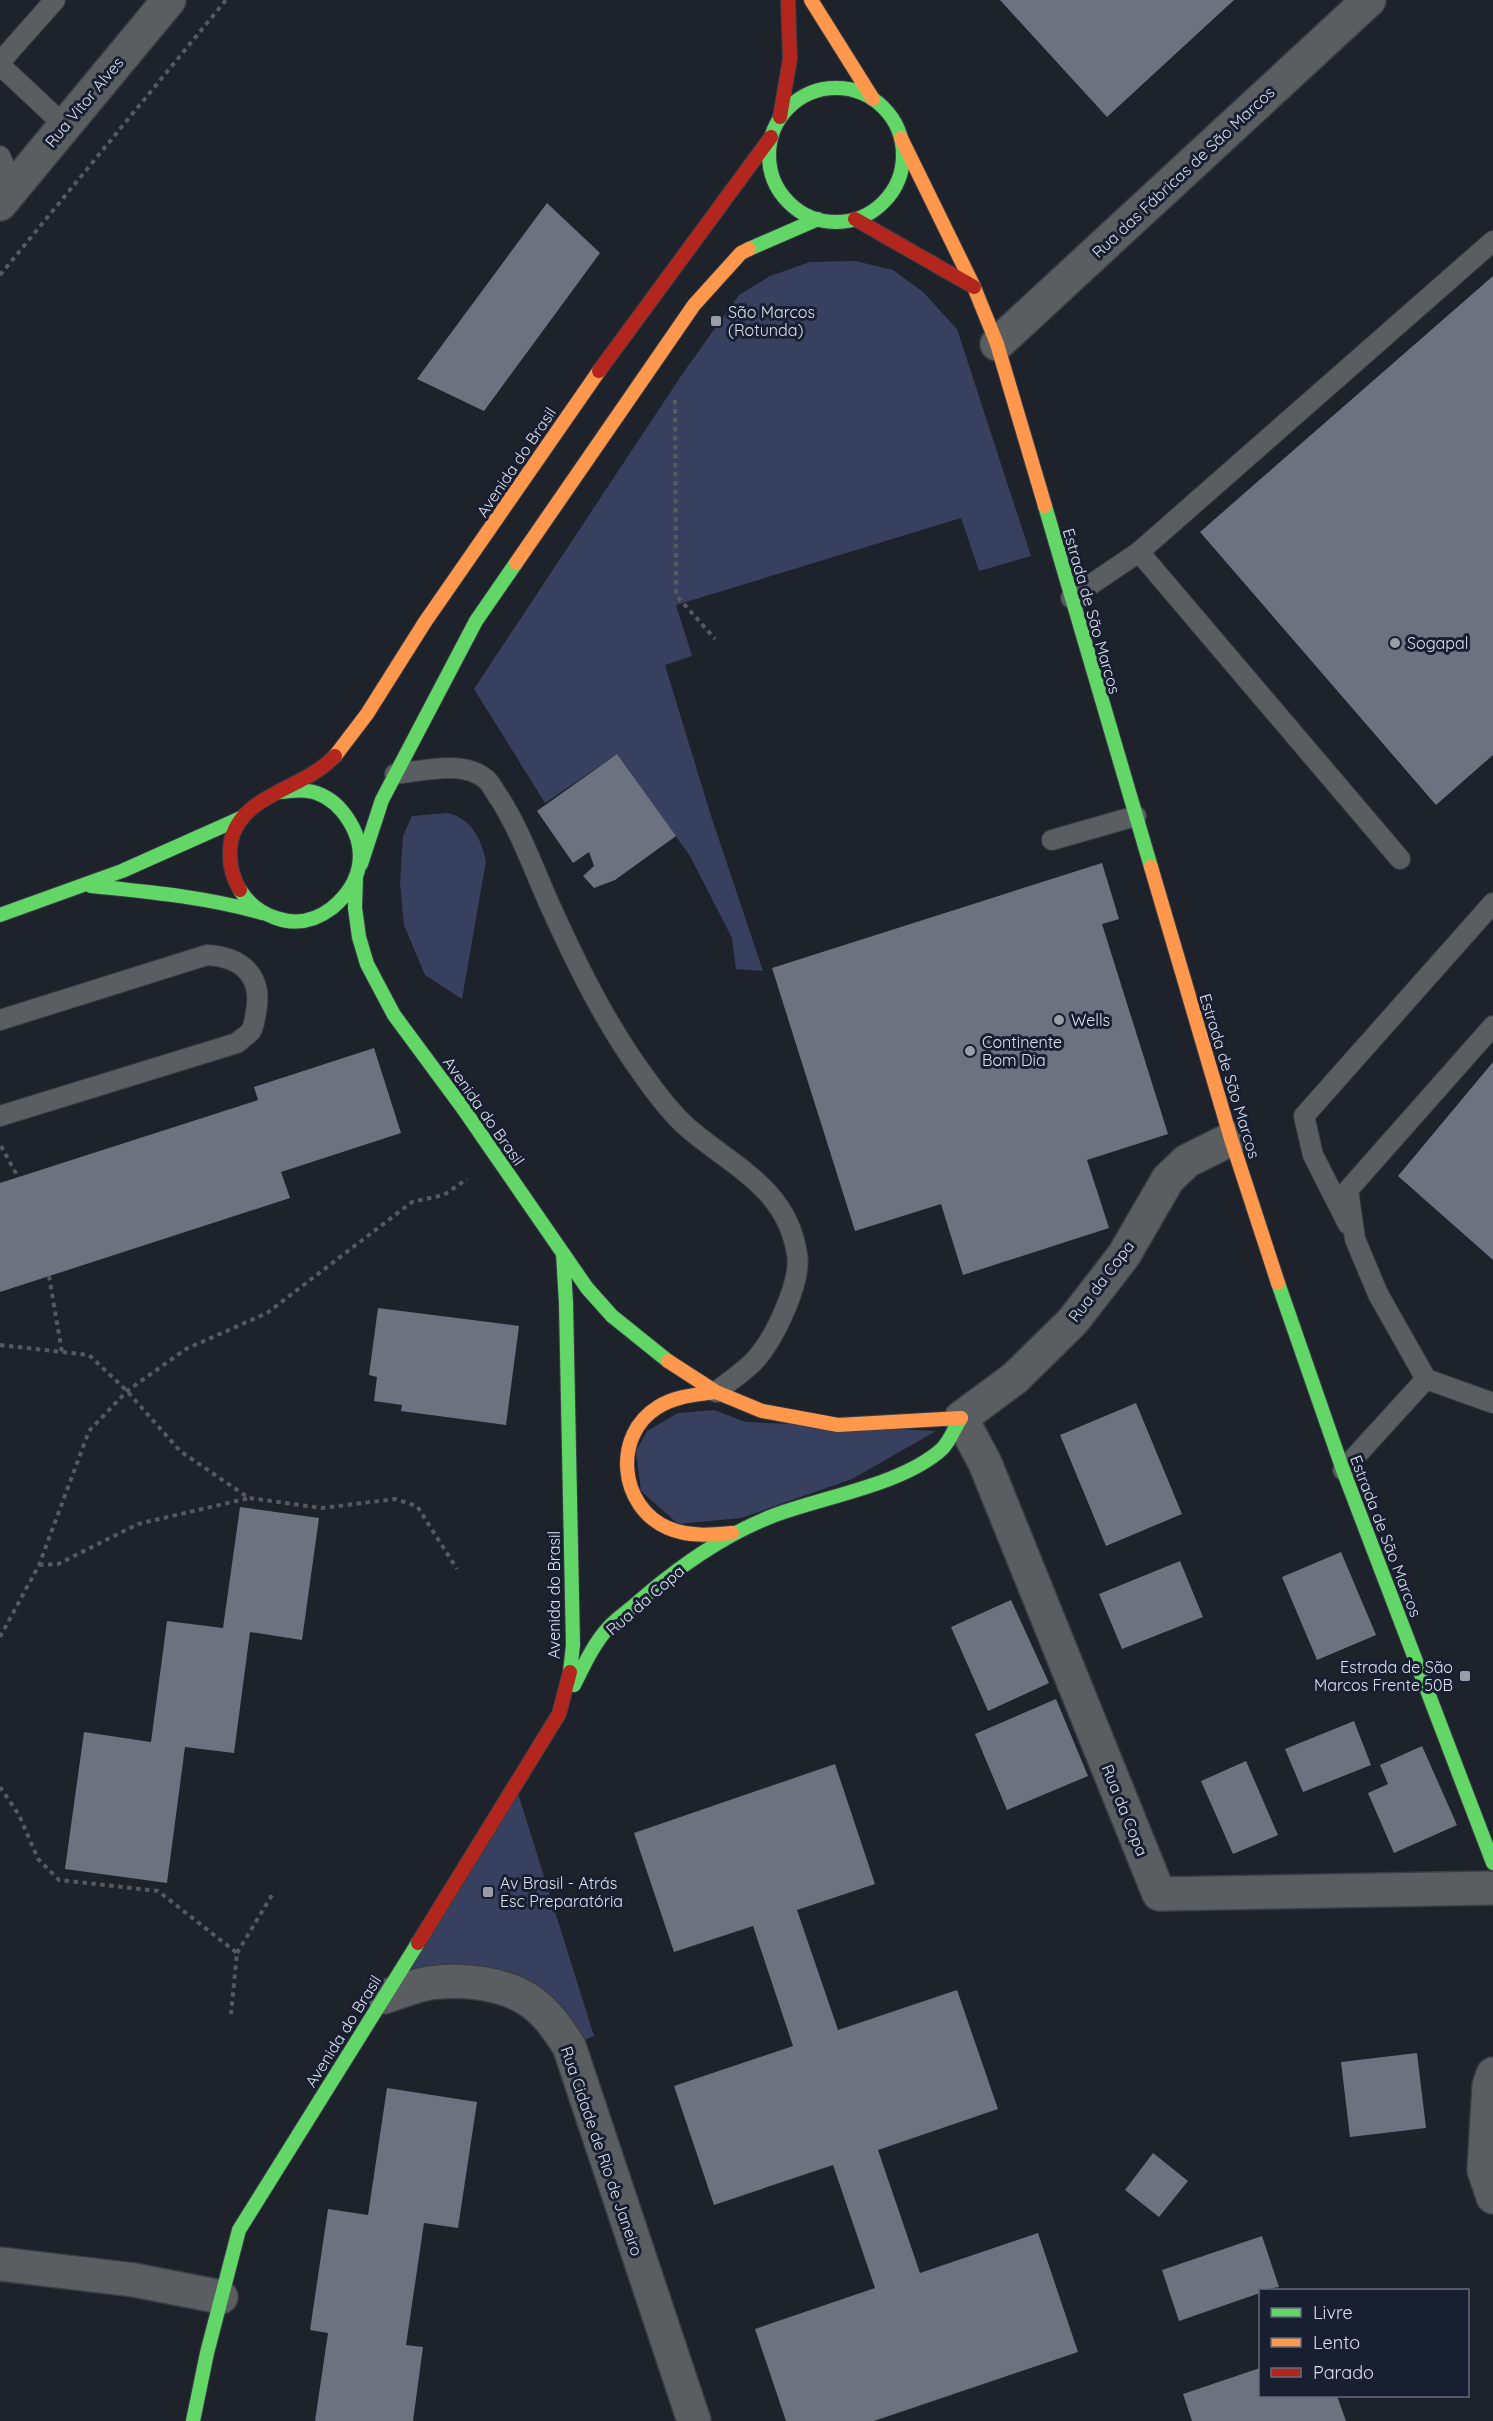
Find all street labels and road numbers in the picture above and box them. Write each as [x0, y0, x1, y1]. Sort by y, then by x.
street label: Rua Vitor Alves [40, 53, 128, 151]
street label: Rua das Fábricas de São Marcos [1087, 82, 1279, 262]
street label: Avenida do Brasil [472, 403, 560, 521]
street label: Estrada de São Marcos [1059, 526, 1125, 696]
street label: Estrada de São Marcos [1195, 991, 1265, 1161]
street label: Avenida do Brasil [439, 1053, 529, 1169]
street label: Rua da Copa [1064, 1236, 1138, 1326]
street label: Estrada de São Marcos [1346, 1452, 1426, 1620]
street label: Avenida do Brasil [544, 1531, 564, 1659]
street label: Rua da Copa [602, 1561, 688, 1639]
street label: Rua da Copa [1098, 1761, 1152, 1859]
street label: Avenida do Brasil [301, 1971, 385, 2091]
street label: Rua Cidade de Rio de Janeiro [557, 2043, 647, 2259]

